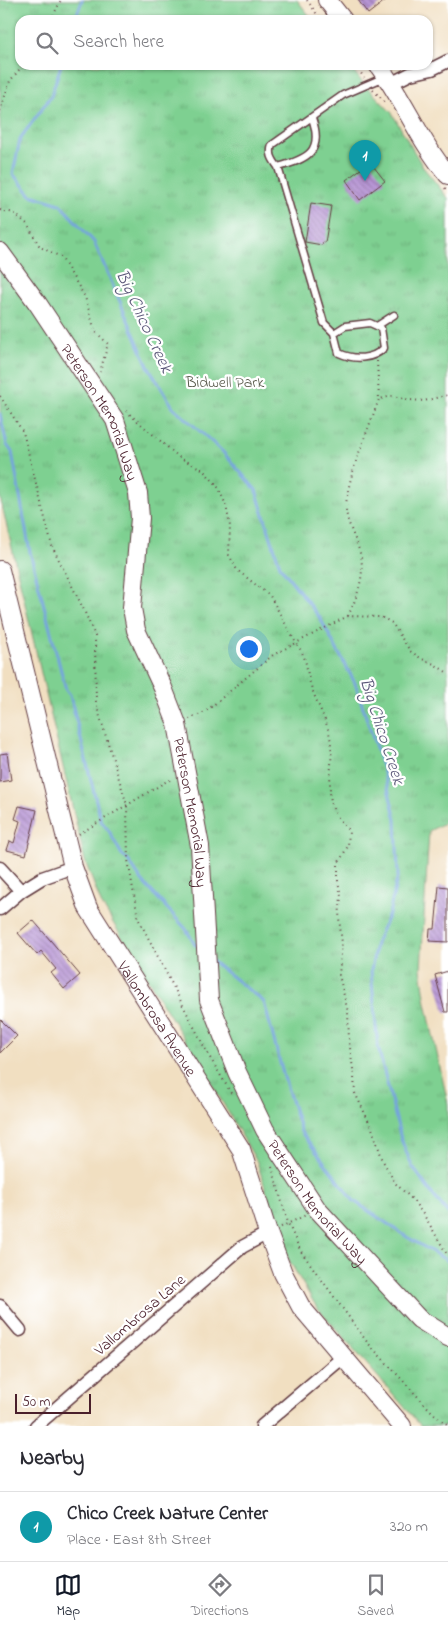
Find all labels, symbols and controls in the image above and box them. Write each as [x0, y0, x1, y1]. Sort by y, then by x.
search box [15, 15, 433, 70]
icon: search [33, 29, 61, 57]
text: Search here [73, 29, 164, 56]
pin: 1 [349, 140, 381, 181]
water label: Big Chico Creek [108, 266, 179, 379]
street label: Peterson Memorial Way [54, 340, 143, 484]
park label: Bidwell Park [185, 371, 265, 395]
your location [236, 636, 262, 662]
water label: Big Chico Creek [352, 675, 411, 789]
street label: Peterson Memorial Way [166, 735, 212, 888]
street label: Vallombrosa Avenue [110, 956, 202, 1082]
street label: Peterson Memorial Way [261, 1136, 373, 1271]
street label: Vallombrosa Lane [89, 1268, 192, 1363]
scale bar [15, 1391, 91, 1414]
text: 50 m [22, 1392, 50, 1413]
text: Nearby [20, 1444, 84, 1474]
text: Chico Creek Nature Center [67, 1501, 268, 1528]
text: 1 [33, 1515, 39, 1539]
text: 320 m [390, 1515, 428, 1539]
text: Place · East 8th Street [67, 1528, 211, 1552]
tab: Map [54, 1571, 82, 1622]
tab: Directions [191, 1571, 249, 1622]
tab: Saved [357, 1571, 394, 1622]

